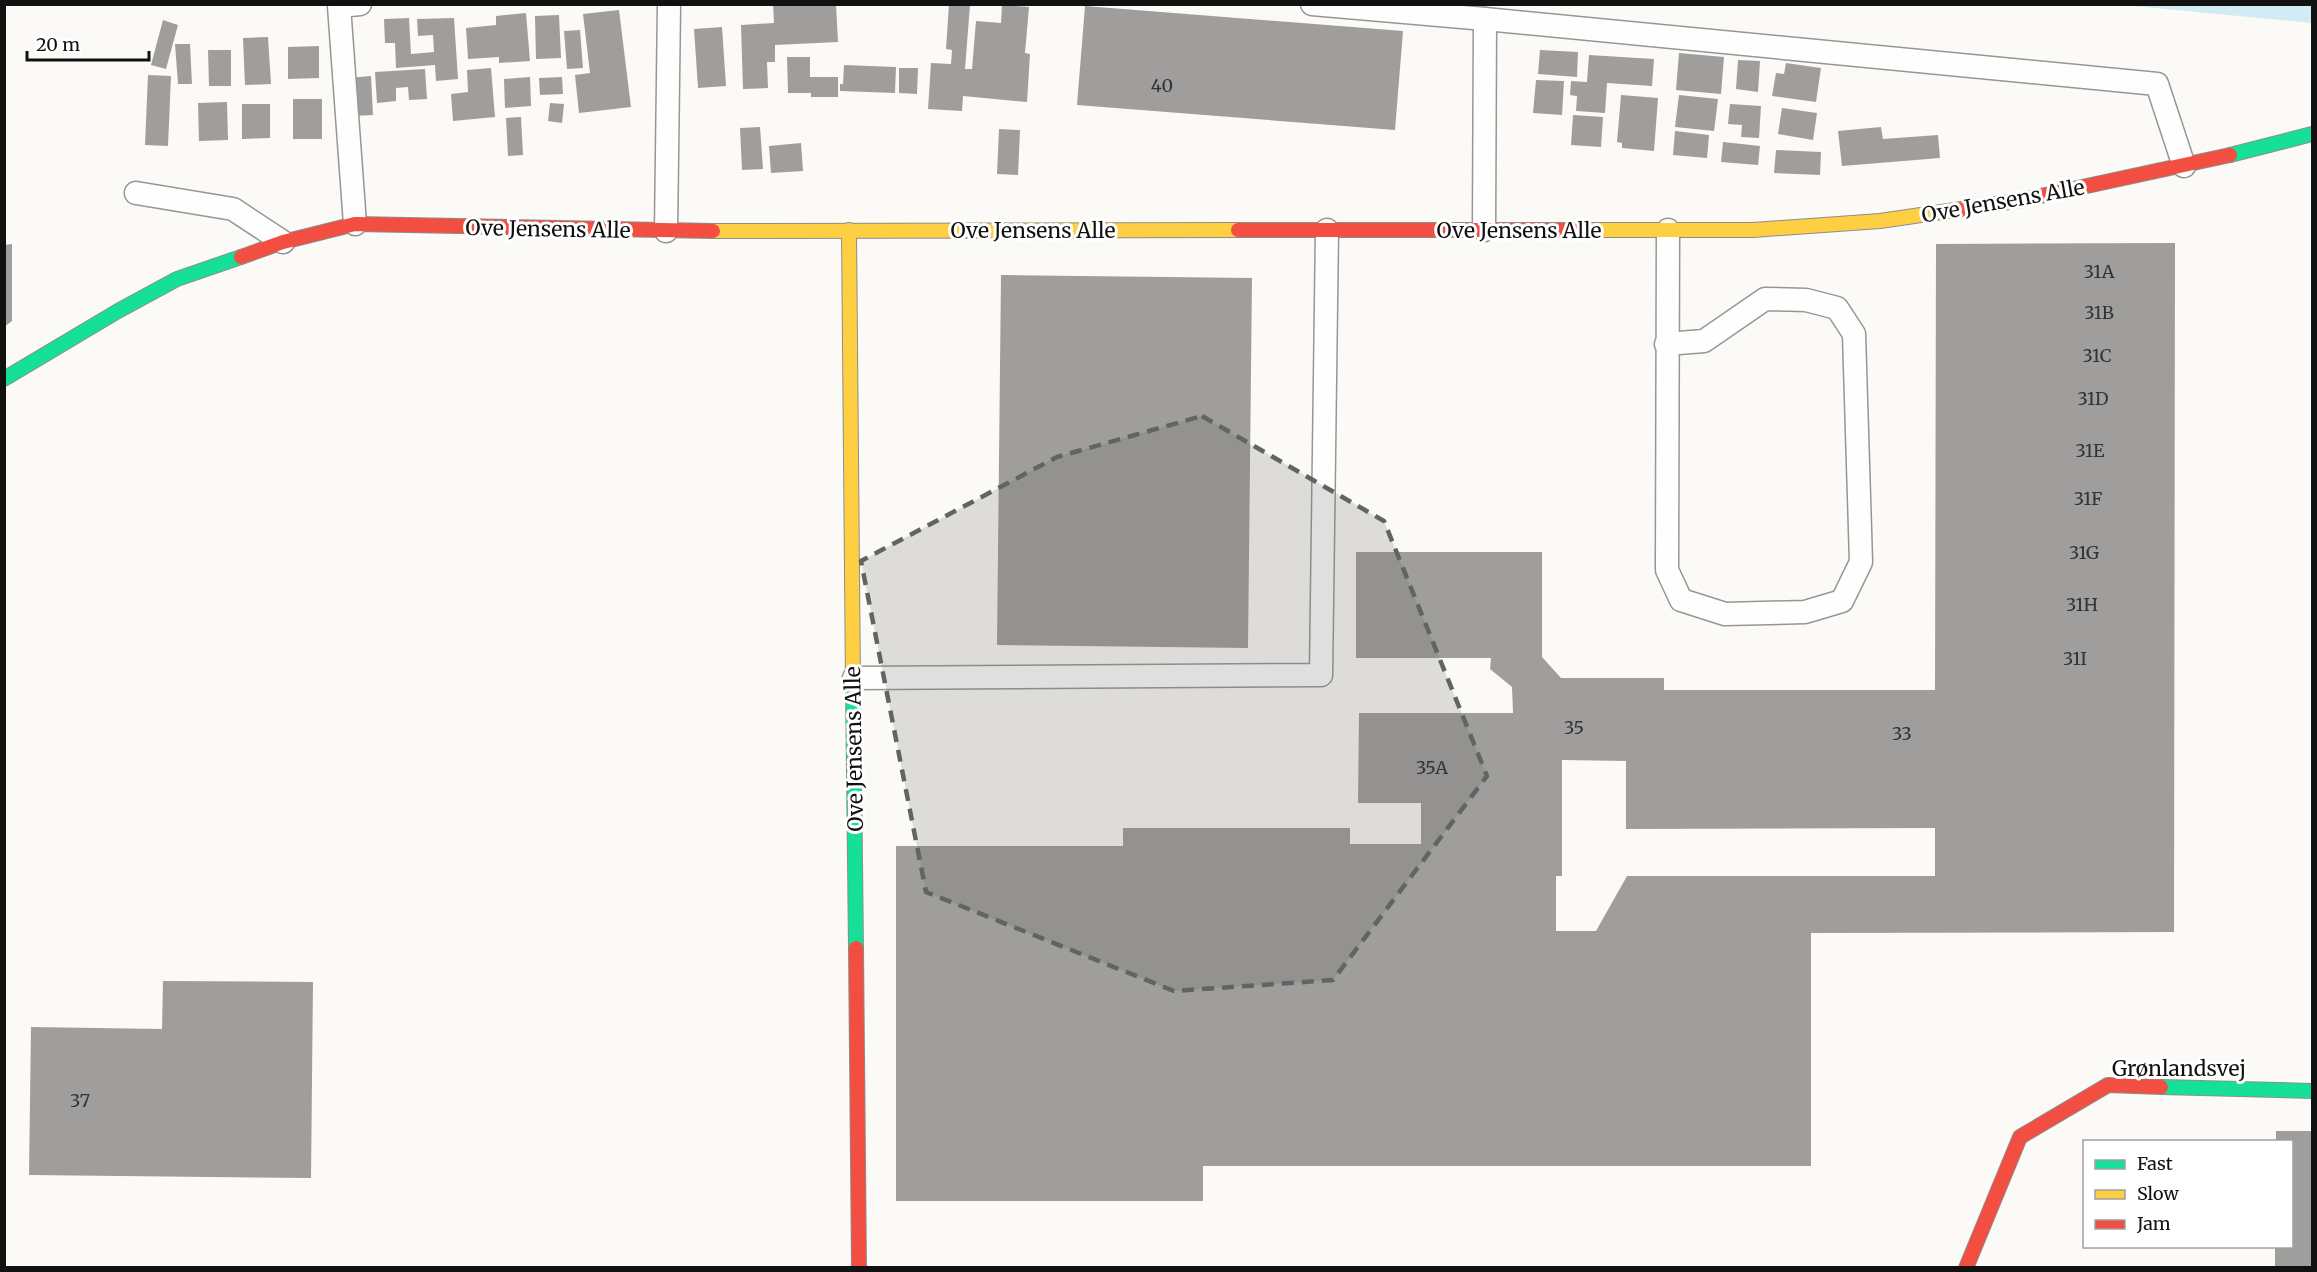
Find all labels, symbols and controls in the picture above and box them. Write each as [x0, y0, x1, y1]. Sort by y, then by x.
scale bar [27, 24, 148, 62]
text: 20 m [36, 33, 80, 56]
house number: 40 [1151, 74, 1173, 97]
street label: Ove Jensens Alle [1919, 173, 2087, 229]
street label: Ove Jensens Alle [465, 214, 631, 244]
street label: Ove Jensens Alle [950, 217, 1116, 244]
street label: Ove Jensens Alle [1436, 217, 1602, 244]
house number: 31A [2084, 260, 2115, 283]
house number: 31B [2084, 301, 2114, 324]
house number: 31C [2083, 344, 2112, 367]
house number: 31D [2077, 387, 2109, 410]
house number: 31E [2076, 439, 2105, 462]
house number: 31F [2074, 487, 2102, 510]
house number: 31G [2069, 541, 2099, 564]
house number: 31H [2066, 593, 2098, 616]
house number: 31I [2063, 647, 2087, 670]
street label: Ove Jensens Alle [839, 666, 869, 832]
house number: 35 [1564, 716, 1584, 739]
house number: 33 [1892, 722, 1912, 745]
house number: 35A [1416, 756, 1448, 779]
street label: Grønlandsvej [2112, 1055, 2246, 1082]
house number: 37 [70, 1089, 90, 1112]
legend [2083, 1140, 2293, 1248]
text: Fast [2137, 1152, 2173, 1175]
text: Slow [2137, 1182, 2180, 1205]
text: Jam [2136, 1212, 2171, 1235]

